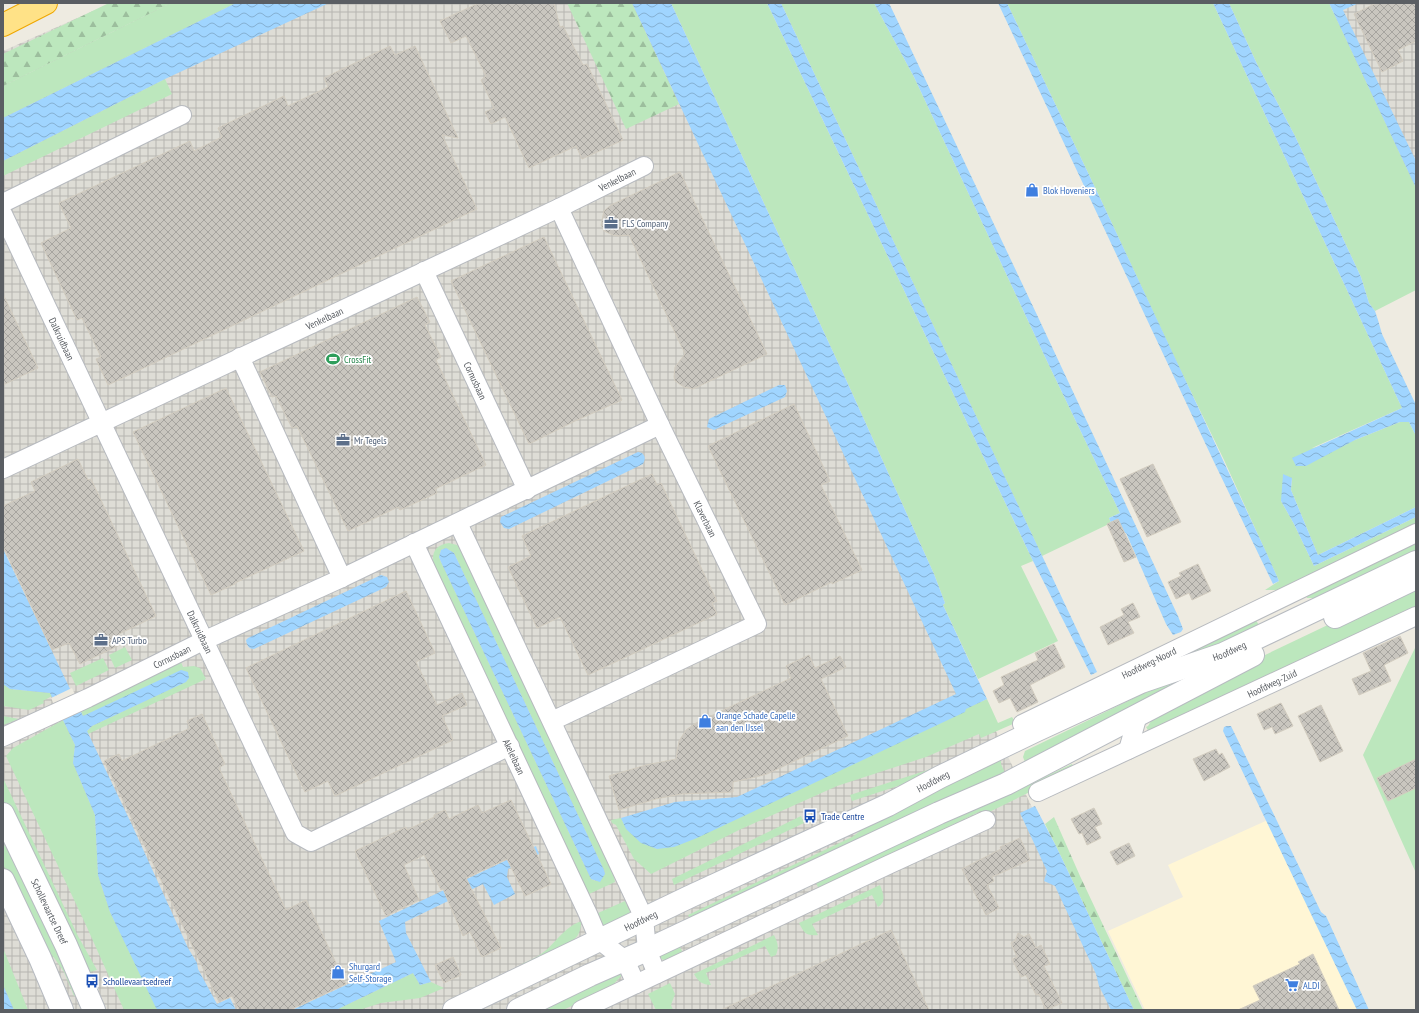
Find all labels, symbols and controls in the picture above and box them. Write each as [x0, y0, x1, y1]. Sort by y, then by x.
street label: Venkelbaan [596, 165, 638, 194]
shop icon: Blok Hoveniers [1024, 182, 1040, 198]
place label: Blok Hoveniers [1043, 184, 1095, 197]
office icon: FLS Company [603, 215, 619, 231]
place label: FLS Company [622, 217, 669, 230]
street label: Venkelbaan [303, 304, 345, 333]
street label: Dalkruidbaan [46, 315, 78, 362]
sports icon: CrossFit [325, 351, 341, 367]
place label: CrossFit [344, 353, 372, 366]
street label: Cornusbaan [461, 360, 490, 401]
office icon: Mr Tegels [335, 432, 351, 448]
place label: Mr Tegels [354, 434, 387, 447]
street label: Klaverbaan [691, 499, 719, 539]
street label: Dalkruidbaan [184, 608, 216, 655]
office icon: APS Turbo [93, 632, 109, 648]
place label: APS Turbo [112, 634, 147, 647]
street label: Hoofdweg [1211, 638, 1248, 664]
street label: Cornusbaan [151, 642, 193, 671]
street label: Hoofdweg-Noord [1119, 644, 1178, 681]
street label: Hoofdweg-Zuid [1245, 666, 1299, 700]
place label: Orange Schade Capelle aan den IJssel [716, 709, 796, 734]
shop icon: Orange Schade Capelle aan den IJssel [697, 713, 713, 729]
street label: Akeleibaan [500, 737, 528, 777]
street label: Hoofdweg [914, 767, 951, 795]
bus stop icon: Trade Centre [802, 808, 818, 824]
place label: Trade Centre [821, 810, 864, 823]
street label: Schollevaartse Dreef [28, 876, 71, 947]
street label: Hoofdweg [622, 907, 659, 934]
place label: Shurgard Self-Storage [349, 960, 392, 985]
shop icon: Shurgard Self-Storage [330, 964, 346, 980]
bus stop icon: Schollevaartsedreef [84, 973, 100, 989]
place label: Schollevaartsedreef [103, 975, 172, 988]
supermarket icon: ALDI [1284, 977, 1300, 993]
place label: ALDI [1303, 979, 1319, 992]

